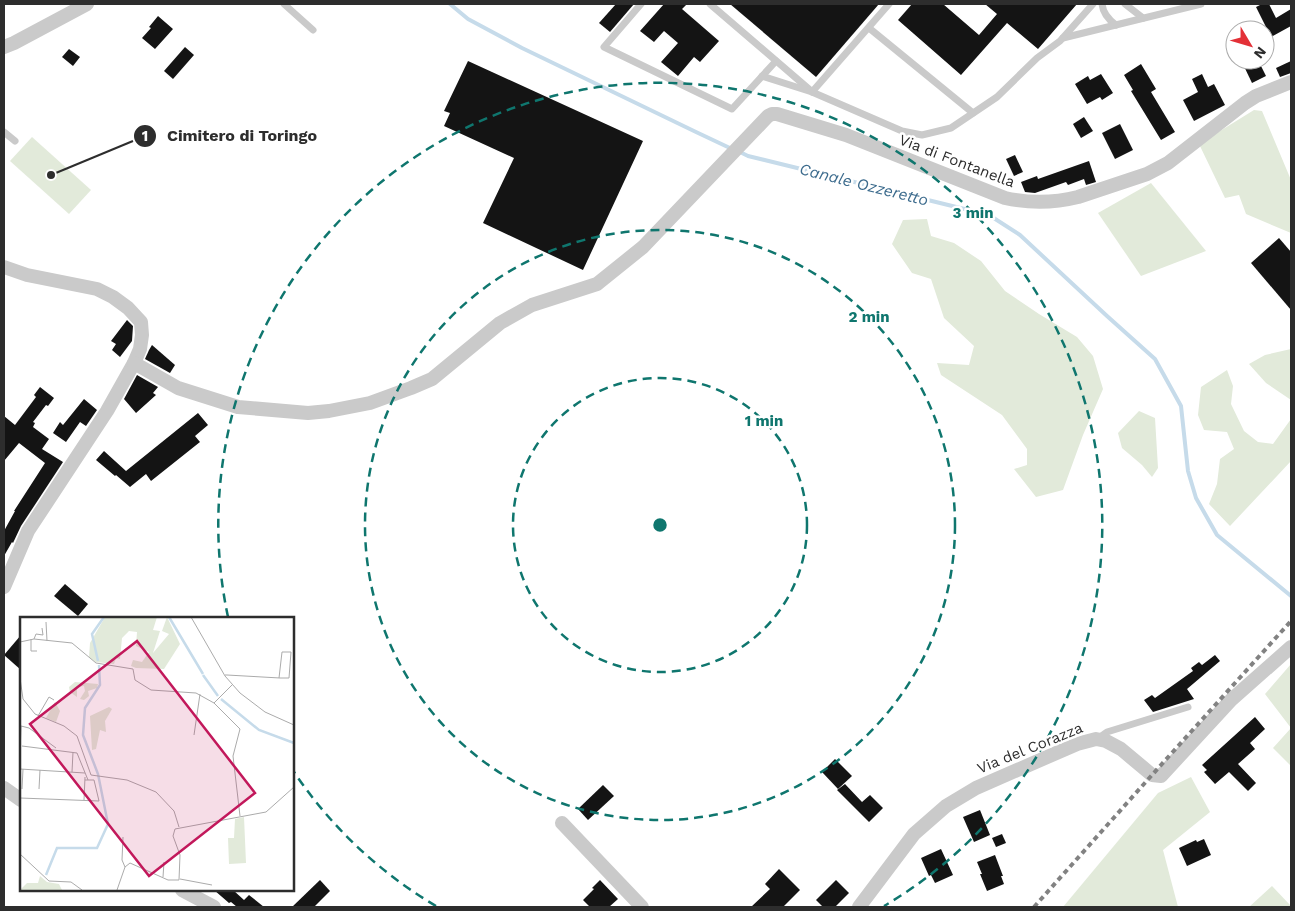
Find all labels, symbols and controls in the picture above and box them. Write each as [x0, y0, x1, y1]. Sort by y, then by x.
north arrow [1225, 20, 1275, 70]
text: N [1251, 44, 1270, 62]
callout: Cimitero di Toringo [132, 120, 327, 151]
text: Cimitero di Toringo [167, 126, 317, 145]
text: 1 [142, 127, 148, 145]
street label: Via di Fontanella [897, 131, 1018, 192]
water label: Canale Ozzeretto [797, 159, 930, 210]
text: 3 min [953, 204, 993, 222]
text: 2 min [848, 308, 890, 326]
text: 1 min [745, 412, 783, 430]
centre of rings [651, 516, 669, 534]
inset map [20, 617, 294, 891]
street label: Via del Corazza [975, 718, 1086, 777]

